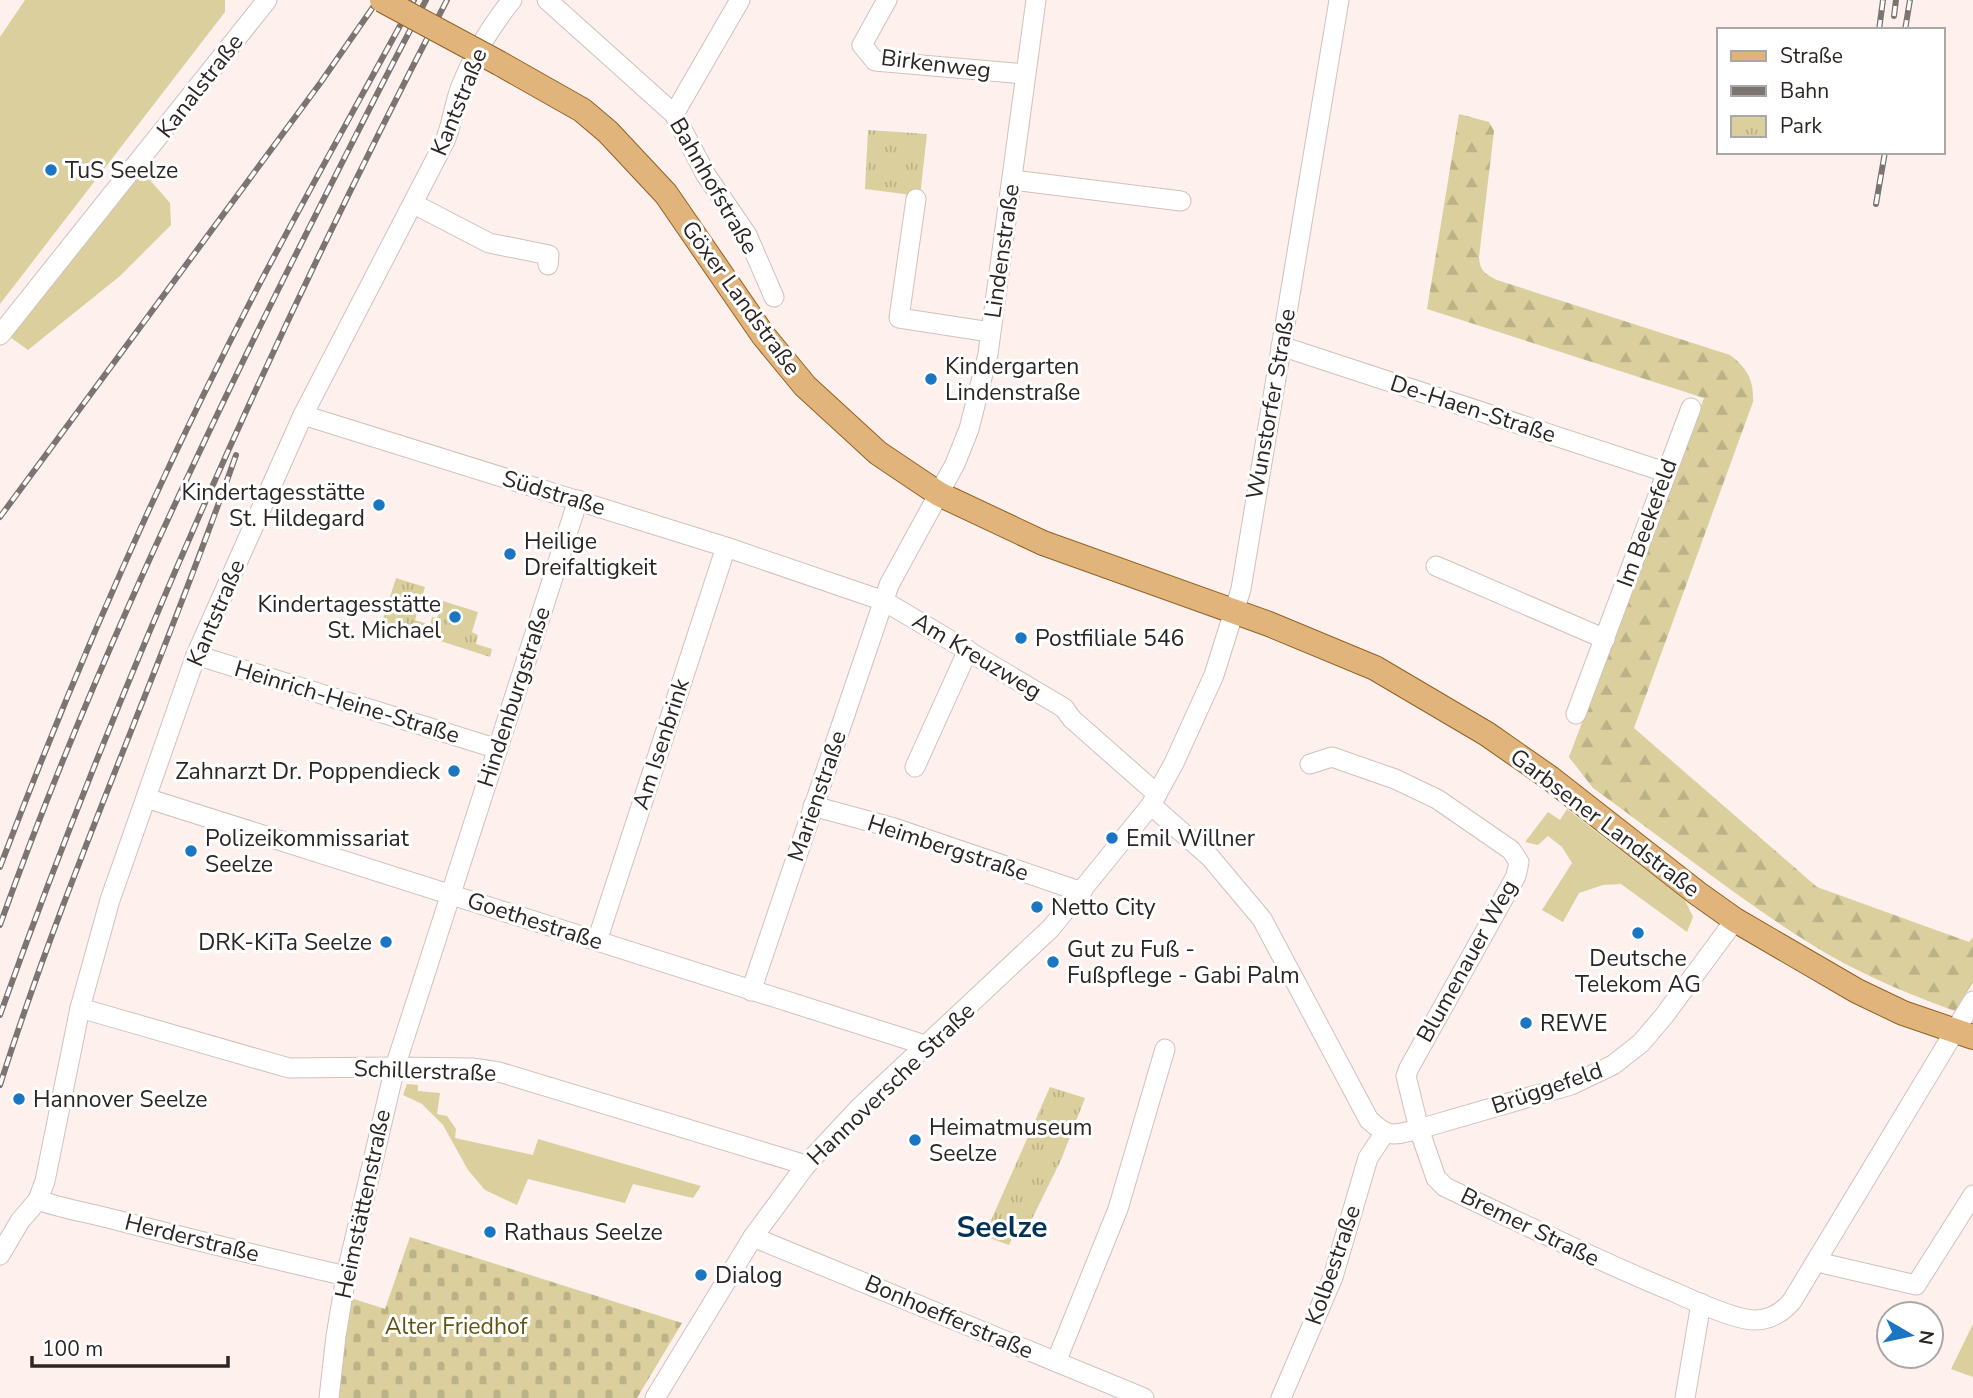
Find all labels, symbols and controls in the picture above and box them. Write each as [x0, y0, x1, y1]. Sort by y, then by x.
street label: Kanalstraße [150, 28, 250, 144]
legend [1717, 28, 1945, 154]
street label: Birkenweg [879, 42, 993, 86]
text: Straße [1780, 42, 1843, 70]
street label: Kantstraße [423, 44, 495, 160]
text: Bahn [1780, 77, 1829, 105]
street label: Bahnhofstraße [662, 112, 766, 260]
text: Park [1780, 112, 1822, 140]
place label: TuS Seelze [65, 155, 178, 186]
marker: TuS Seelze [43, 162, 59, 178]
street label: Lindenstraße [977, 182, 1027, 320]
street label: Göxer Landstraße [674, 214, 808, 382]
street label: Wunstorfer Straße [1239, 306, 1303, 502]
place label: Kindergarten Lindenstraße [945, 351, 1080, 408]
street label: De-Haen-Straße [1386, 368, 1560, 450]
marker: Kindergarten Lindenstraße [923, 371, 939, 387]
street label: Im Beekefeld [1609, 454, 1685, 592]
street label: Südstraße [499, 463, 609, 523]
place label: Kindertagesstätte St. Hildegard [182, 477, 365, 534]
marker: Kindertagesstätte St. Hildegard [371, 497, 387, 513]
place label: Heilige Dreifaltigkeit [524, 526, 658, 583]
marker: Heilige Dreifaltigkeit [502, 546, 518, 562]
street label: Kantstraße [180, 555, 252, 671]
place label: Kindertagesstätte St. Michael [258, 589, 441, 646]
street label: Hindenburgstraße [470, 603, 558, 791]
street label: Am Kreuzweg [907, 605, 1047, 707]
marker: Kindertagesstätte St. Michael [447, 609, 463, 625]
place label: Postfiliale 546 [1035, 623, 1184, 654]
marker: Postfiliale 546 [1013, 630, 1029, 646]
street label: Heinrich-Heine-Straße [231, 653, 463, 751]
street label: Am Isenbrink [625, 674, 697, 814]
street label: Marienstraße [780, 726, 854, 866]
street label: Garbsener Landstraße [1504, 741, 1706, 905]
place label: Zahnarzt Dr. Poppendieck [175, 756, 440, 787]
marker: Zahnarzt Dr. Poppendieck [446, 763, 462, 779]
street label: Heimbergstraße [863, 807, 1033, 889]
place label: Polizeikommissariat Seelze [205, 823, 410, 880]
place label: Emil Willner [1126, 823, 1256, 854]
marker: Emil Willner [1104, 830, 1120, 846]
marker: Polizeikommissariat Seelze [183, 843, 199, 859]
street label: Blumenauer Weg [1409, 874, 1525, 1048]
street label: Goethestraße [463, 885, 607, 957]
place label: Netto City [1051, 892, 1156, 923]
marker: Netto City [1029, 899, 1045, 915]
marker: Deutsche Telekom AG [1630, 925, 1646, 941]
place label: DRK-KiTa Seelze [198, 927, 372, 958]
marker: DRK-KiTa Seelze [378, 934, 394, 950]
place label: Gut zu Fuß - Fußpflege - Gabi Palm [1067, 934, 1300, 991]
place label: Deutsche Telekom AG [1575, 943, 1701, 1000]
marker: Gut zu Fuß - Fußpflege - Gabi Palm [1045, 954, 1061, 970]
street label: Hannoversche Straße [800, 996, 982, 1172]
place label: REWE [1540, 1008, 1607, 1039]
marker: REWE [1518, 1015, 1534, 1031]
street label: Schillerstraße [353, 1053, 497, 1089]
street label: Brüggefeld [1487, 1055, 1607, 1121]
place label: Hannover Seelze [33, 1084, 208, 1115]
marker: Hannover Seelze [11, 1091, 27, 1107]
street label: Heimstättenstraße [328, 1107, 398, 1301]
place label: Heimatmuseum Seelze [929, 1112, 1092, 1169]
marker: Heimatmuseum Seelze [907, 1132, 923, 1148]
street label: Bremer Straße [1455, 1180, 1605, 1274]
street label: Kolbestraße [1298, 1201, 1368, 1329]
street label: Herderstraße [122, 1206, 262, 1270]
district label: Seelze [956, 1207, 1048, 1248]
place label: Rathaus Seelze [504, 1217, 663, 1248]
marker: Rathaus Seelze [482, 1224, 498, 1240]
place label: Dialog [715, 1260, 783, 1291]
marker: Dialog [693, 1267, 709, 1283]
street label: Bonhoefferstraße [860, 1268, 1038, 1366]
north arrow [1875, 1300, 1945, 1370]
park label: Alter Friedhof [385, 1311, 528, 1342]
scale bar [32, 1324, 228, 1368]
text: N [1912, 1328, 1940, 1347]
text: 100 m [42, 1335, 103, 1363]

